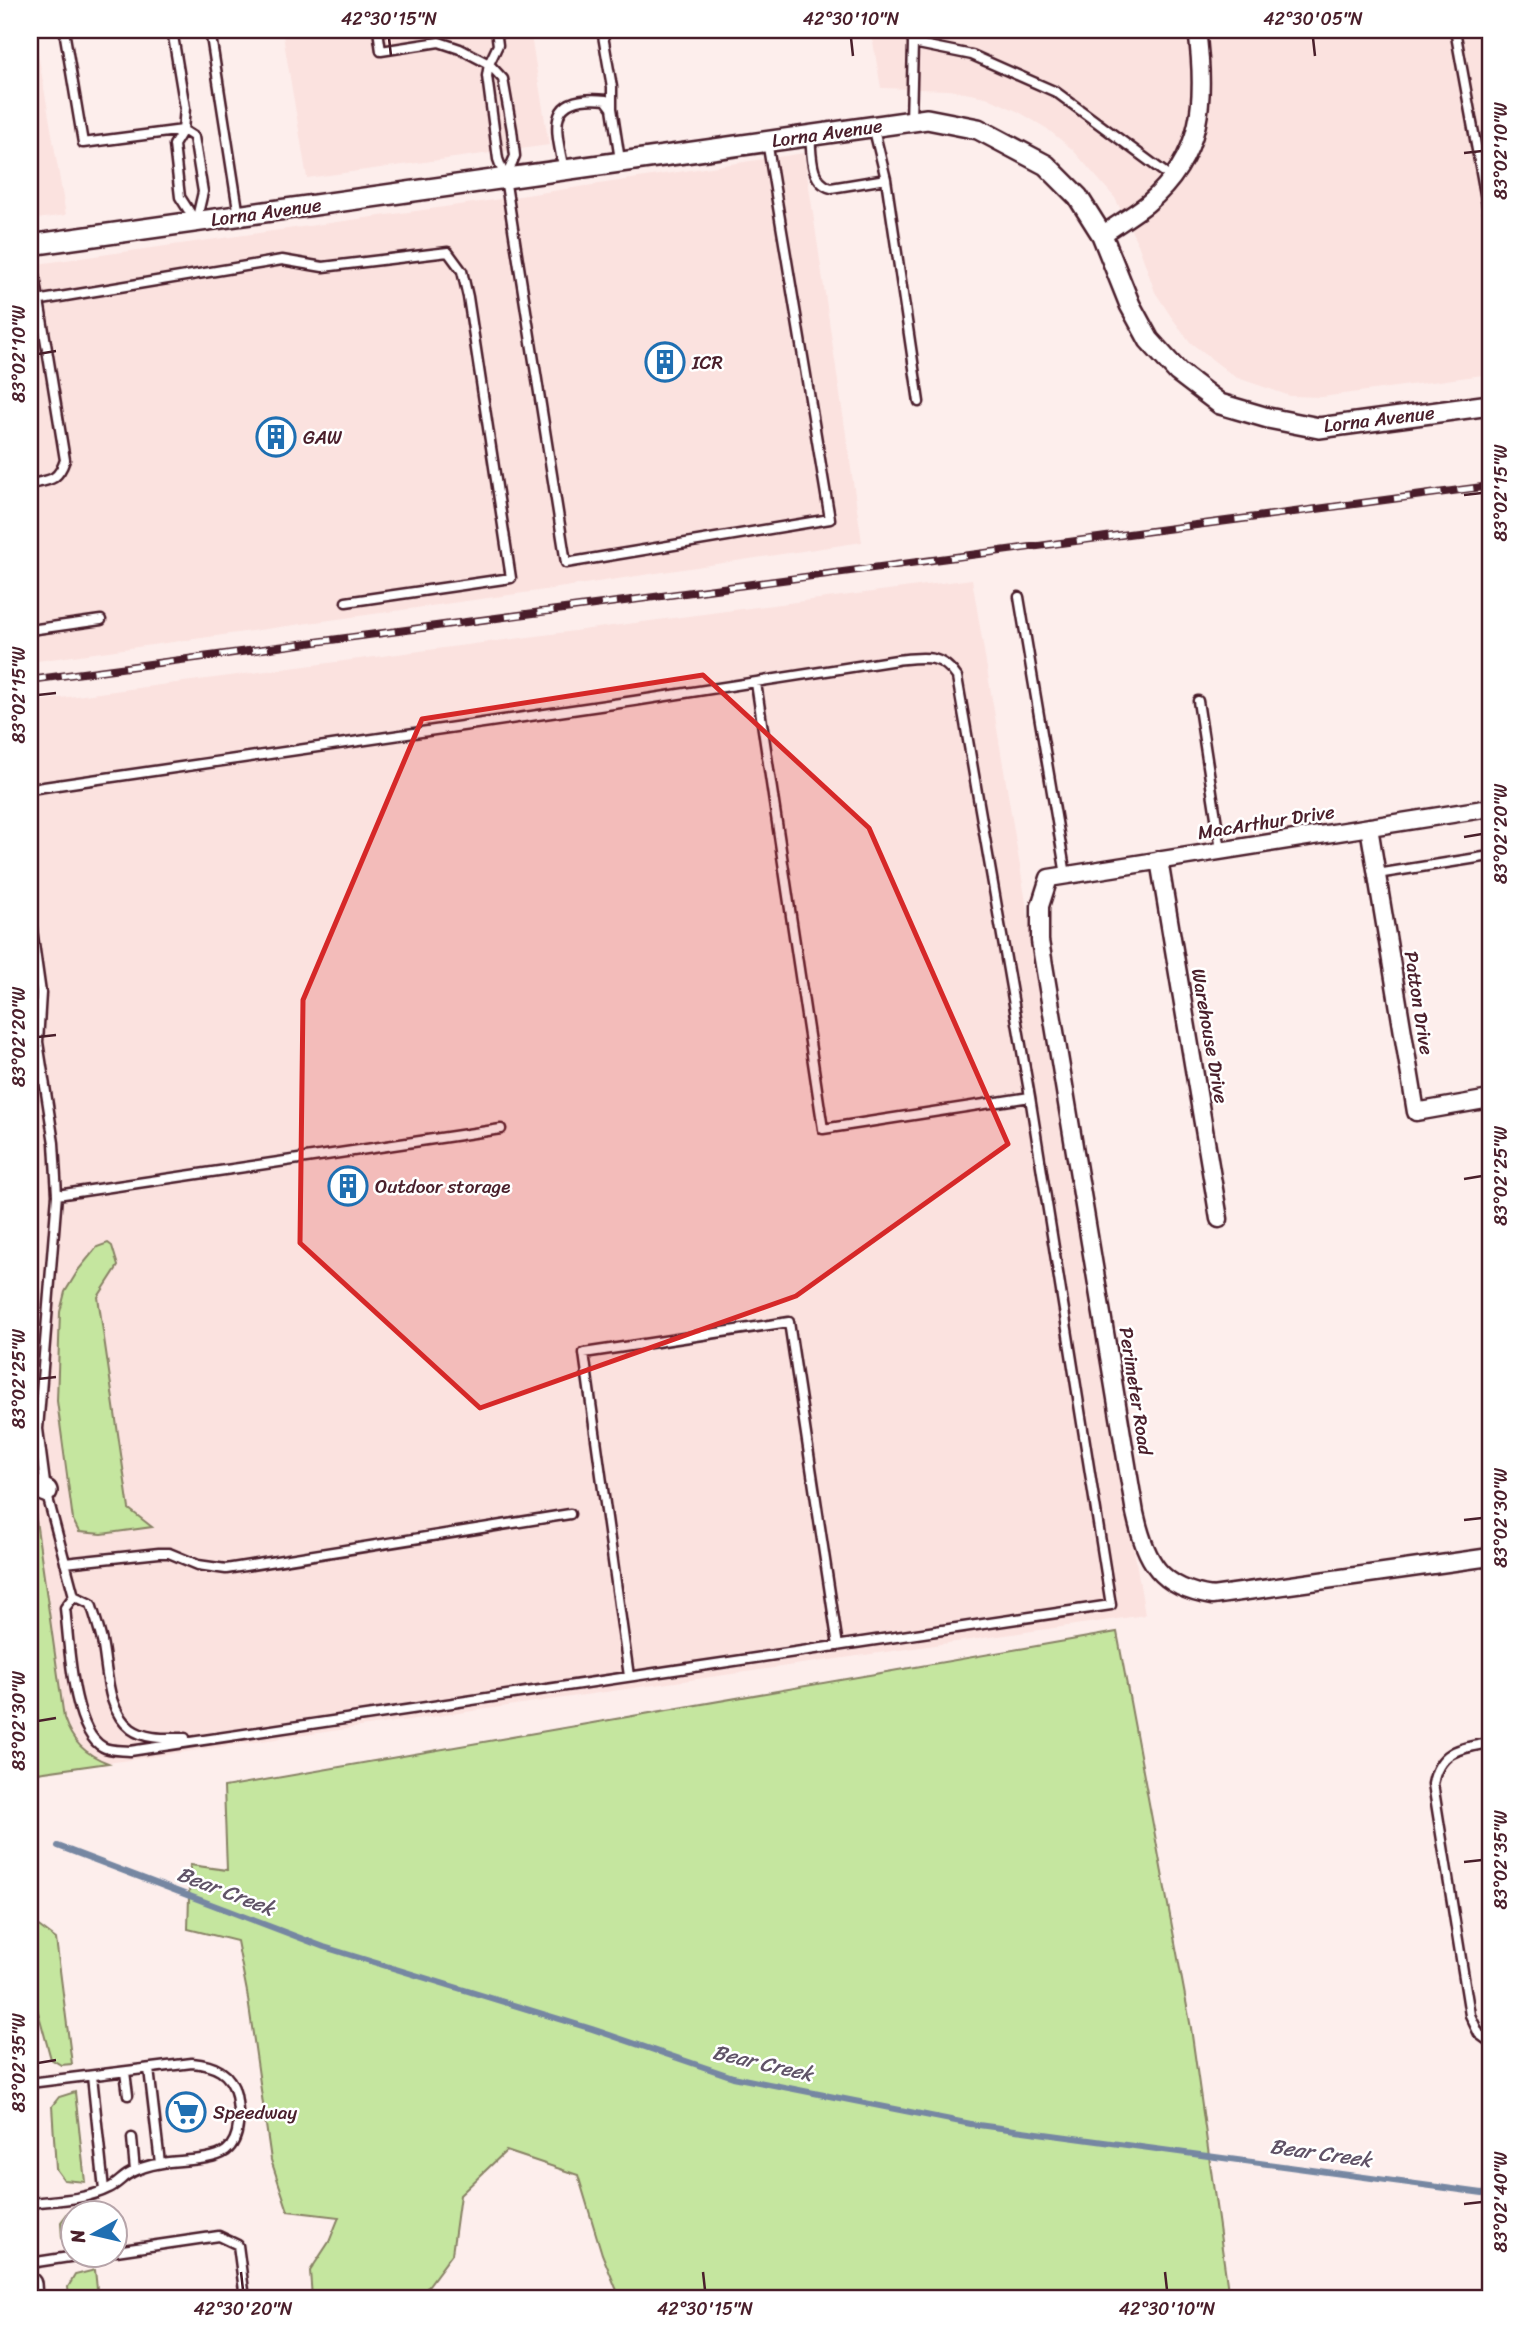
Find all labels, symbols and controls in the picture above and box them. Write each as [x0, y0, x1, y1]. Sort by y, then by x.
text: 42°30'15"N [341, 3, 437, 35]
text: 42°30'10"N [803, 3, 900, 35]
text: 42°30'05"N [1263, 3, 1363, 35]
text: 83°02'10"W [1485, 101, 1517, 200]
street label: Lorna Avenue [769, 109, 885, 157]
street label: Lorna Avenue [208, 188, 324, 236]
text: 83°02'10"W [3, 304, 35, 403]
building icon: ICR [644, 341, 686, 383]
place label: ICR [691, 346, 723, 379]
street label: Lorna Avenue [1322, 396, 1437, 442]
building icon: GAW [255, 416, 297, 458]
place label: GAW [303, 421, 342, 454]
text: 83°02'15"W [1485, 443, 1517, 541]
text: 83°02'15"W [3, 645, 35, 743]
text: 83°02'20"W [1485, 783, 1517, 884]
street label: MacArthur Drive [1195, 795, 1337, 849]
street label: Patton Drive [1395, 949, 1444, 1057]
street label: Warehouse Drive [1182, 966, 1238, 1106]
text: 83°02'20"W [3, 986, 35, 1087]
text: 83°02'25"W [1485, 1125, 1517, 1226]
building icon: Outdoor storage [327, 1165, 369, 1207]
place label: Outdoor storage [375, 1170, 510, 1203]
street label: Perimeter Road [1110, 1325, 1163, 1458]
text: 83°02'25"W [3, 1328, 35, 1429]
text: 83°02'30"W [1485, 1467, 1517, 1568]
text: 83°02'30"W [3, 1670, 35, 1771]
text: 83°02'35"W [1485, 1809, 1517, 1910]
water label: Bear Creek [171, 1855, 282, 1928]
text: 83°02'35"W [3, 2012, 35, 2113]
water label: Bear Creek [709, 2033, 819, 2093]
supermarket icon: Speedway [165, 2091, 207, 2133]
place label: Speedway [213, 2096, 297, 2129]
water label: Bear Creek [1268, 2127, 1376, 2179]
text: 83°02'40"W [1485, 2150, 1517, 2252]
north arrow [60, 2198, 130, 2268]
text: N [60, 2227, 95, 2246]
text: 42°30'20"N [194, 2293, 293, 2325]
text: 42°30'15"N [657, 2293, 753, 2325]
text: 42°30'10"N [1119, 2293, 1216, 2325]

